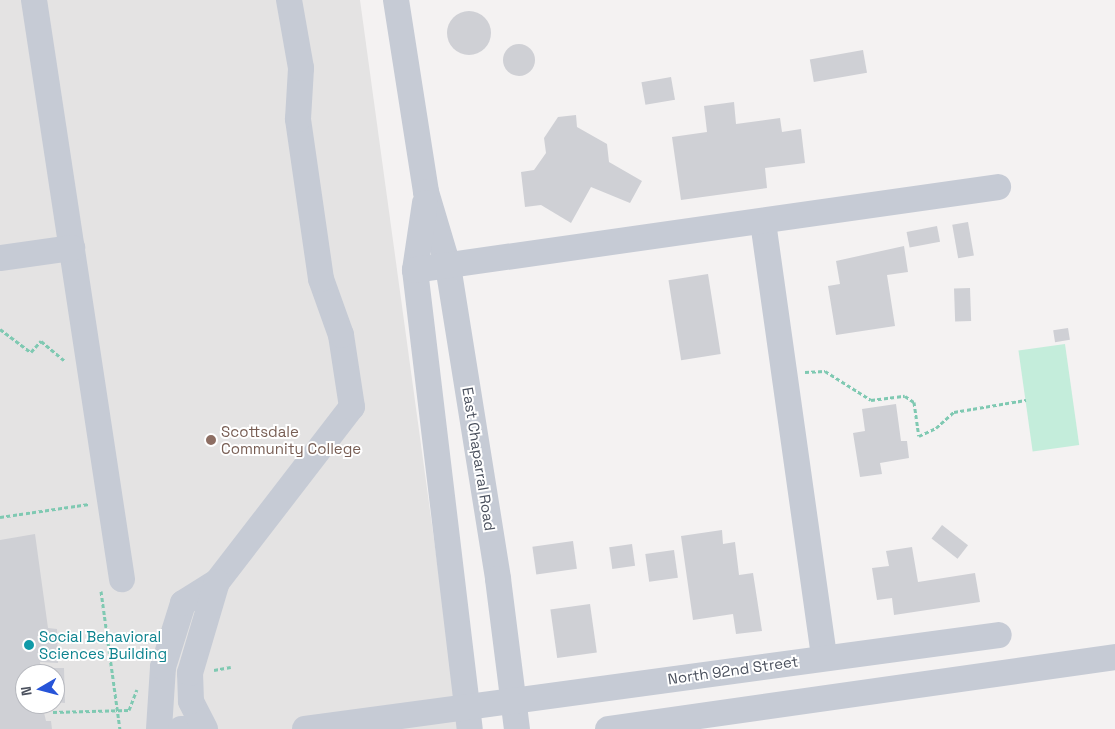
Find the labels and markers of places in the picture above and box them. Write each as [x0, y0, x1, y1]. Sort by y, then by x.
place label: Scottsdale Community College [221, 422, 361, 457]
marker: Scottsdale Community College [205, 434, 217, 446]
place label: Social Behavioral Sciences Building [39, 627, 167, 662]
marker: Social Behavioral Sciences Building [23, 639, 35, 651]

